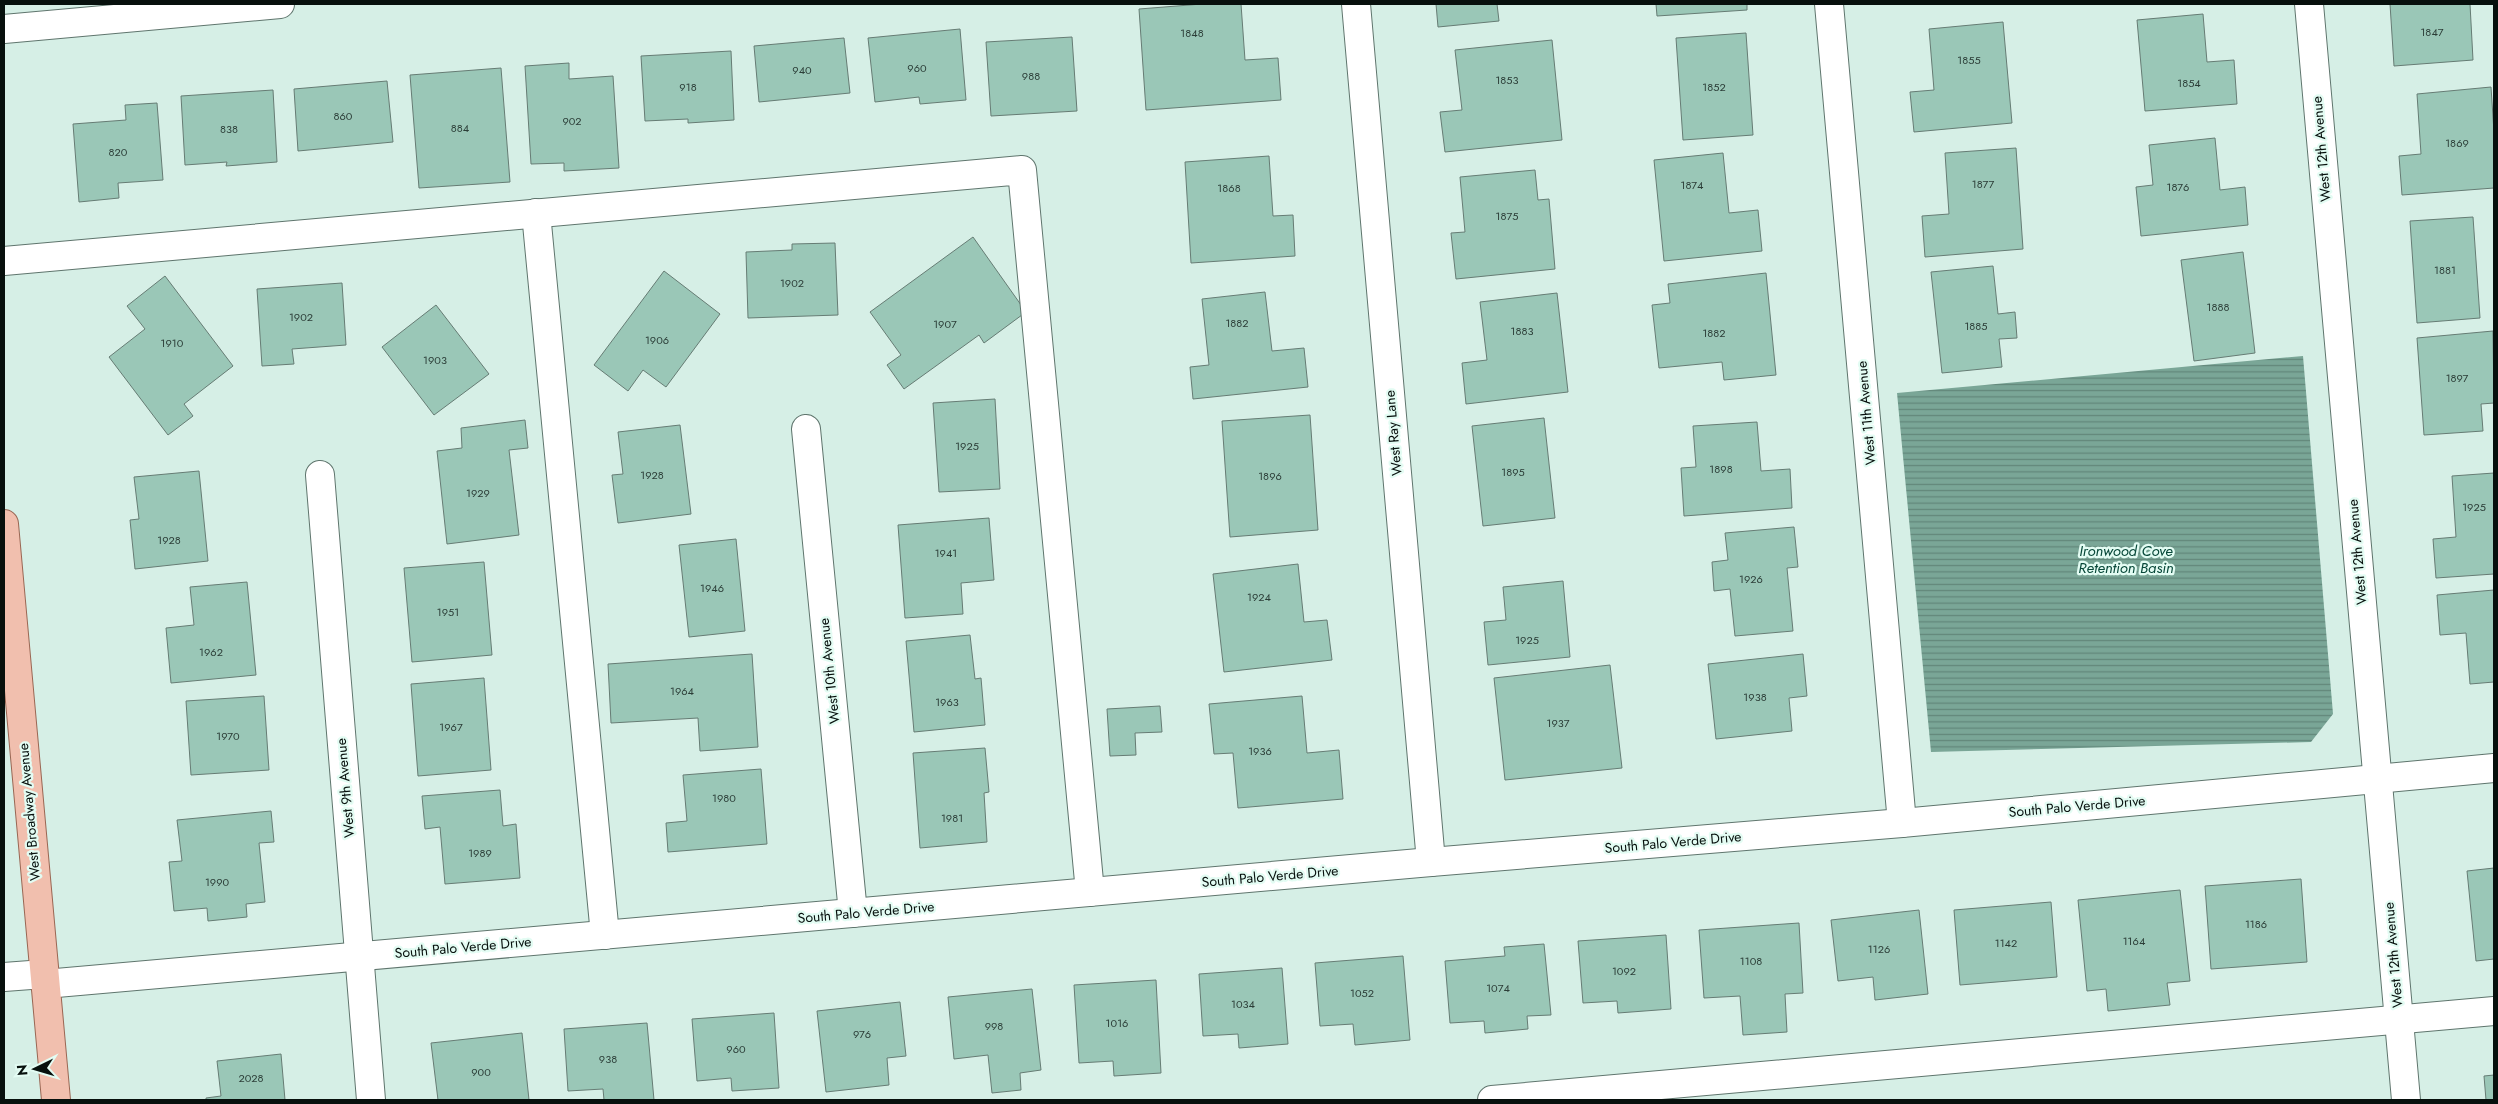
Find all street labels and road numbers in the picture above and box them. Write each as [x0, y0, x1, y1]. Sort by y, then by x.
street label: West 12th Avenue [2306, 95, 2336, 203]
street label: West 11th Avenue [1851, 360, 1881, 466]
street label: West Ray Lane [1379, 389, 1407, 477]
street label: West 12th Avenue [2342, 498, 2372, 606]
street label: West 10th Avenue [813, 617, 845, 725]
street label: West 9th Avenue [331, 737, 359, 839]
street label: West Broadway Avenue [13, 742, 45, 882]
street label: South Palo Verde Drive [2008, 790, 2146, 822]
street label: South Palo Verde Drive [1604, 826, 1742, 858]
street label: South Palo Verde Drive [1201, 860, 1339, 892]
street label: South Palo Verde Drive [797, 896, 935, 928]
street label: West 12th Avenue [2378, 901, 2408, 1009]
street label: South Palo Verde Drive [394, 931, 532, 963]

